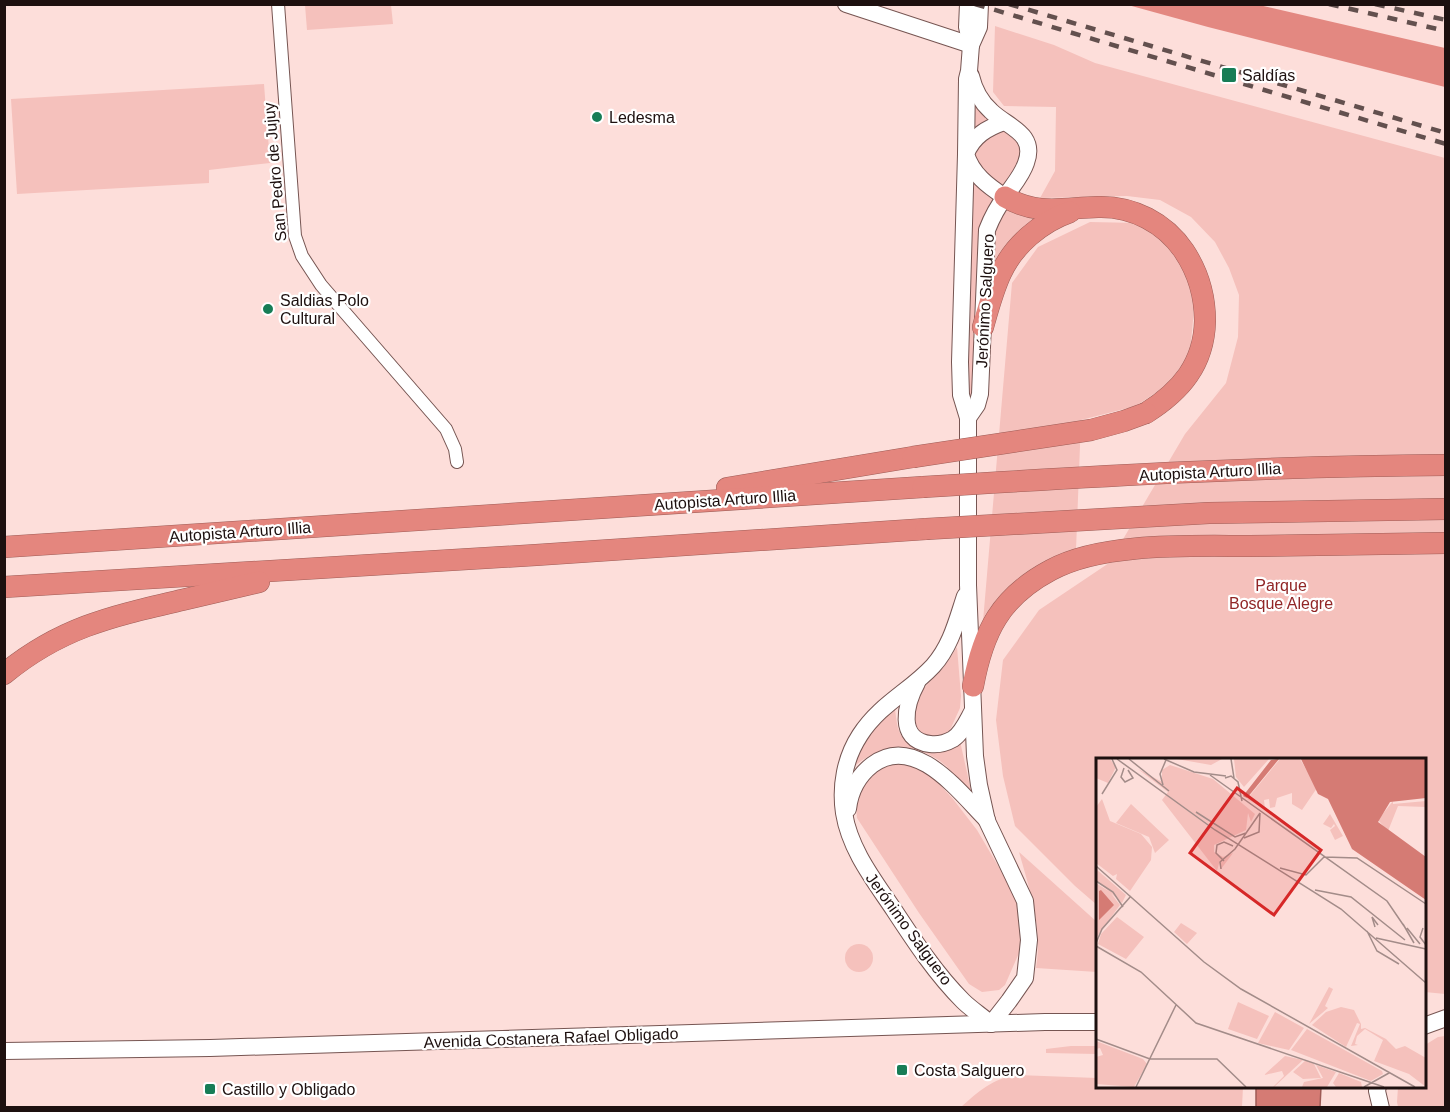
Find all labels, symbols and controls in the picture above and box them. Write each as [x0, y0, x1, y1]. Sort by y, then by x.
marker: Saldías [1220, 66, 1238, 84]
place label: Saldías [1242, 67, 1295, 84]
street label: San Pedro de Jujuy [260, 102, 290, 242]
place label: Ledesma [609, 109, 675, 126]
marker: Ledesma [590, 110, 604, 124]
street label: Jerónimo Salguero [973, 233, 997, 369]
place label: Saldias Polo Cultural [280, 292, 369, 327]
marker: Saldias Polo Cultural [261, 302, 275, 316]
street label: Autopista Arturo Illia [1139, 460, 1282, 484]
street label: Autopista Arturo Illia [653, 487, 797, 513]
street label: Autopista Arturo Illia [168, 519, 312, 545]
park label: Parque Bosque Alegre [1229, 577, 1333, 612]
inset map [1096, 758, 1426, 1088]
street label: Jerónimo Salguero [863, 870, 955, 988]
street label: Avenida Costanera Rafael Obligado [423, 1025, 679, 1051]
place label: Costa Salguero [914, 1062, 1024, 1079]
marker: Costa Salguero [895, 1063, 909, 1077]
place label: Castillo y Obligado [222, 1081, 356, 1098]
marker: Castillo y Obligado [203, 1082, 217, 1096]

